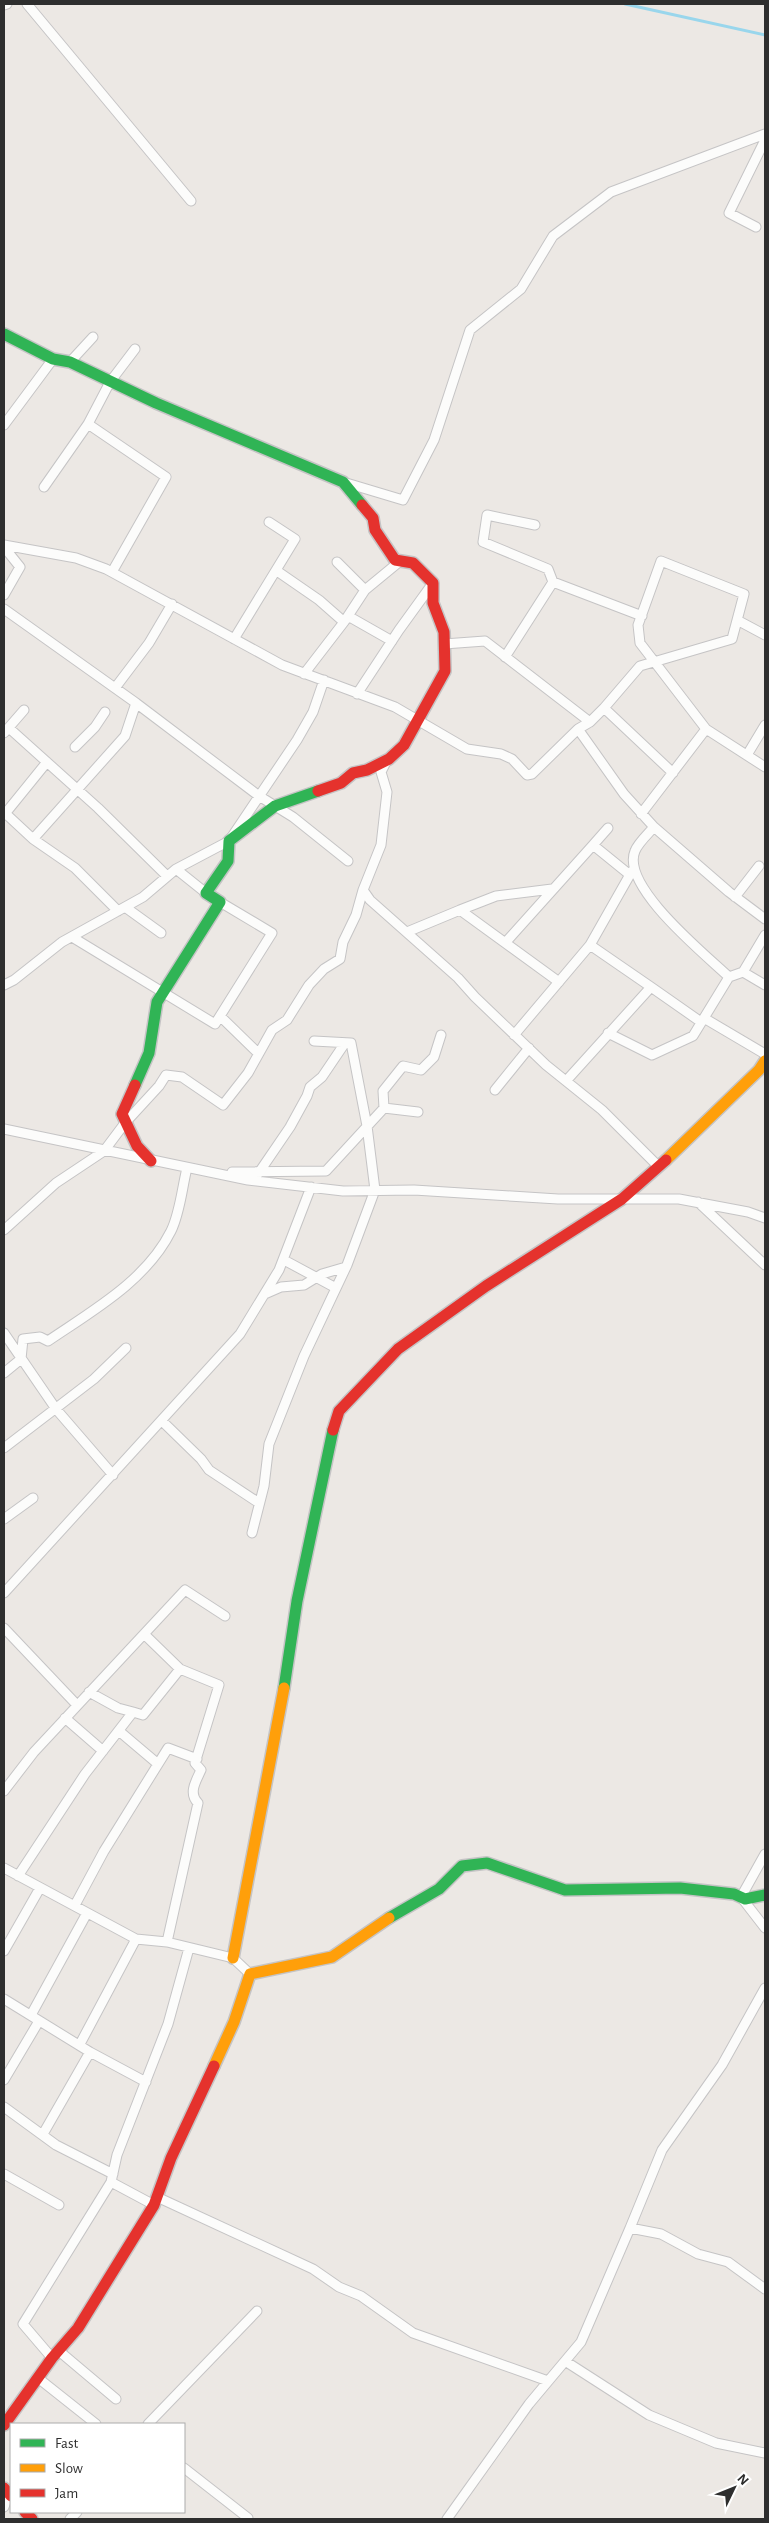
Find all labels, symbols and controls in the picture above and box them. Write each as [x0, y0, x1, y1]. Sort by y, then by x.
legend [10, 2423, 185, 2513]
text: Fast [55, 2436, 79, 2451]
text: Slow [55, 2461, 83, 2476]
north arrow [709, 2463, 759, 2513]
text: N [734, 2471, 751, 2488]
text: Jam [55, 2486, 78, 2501]

